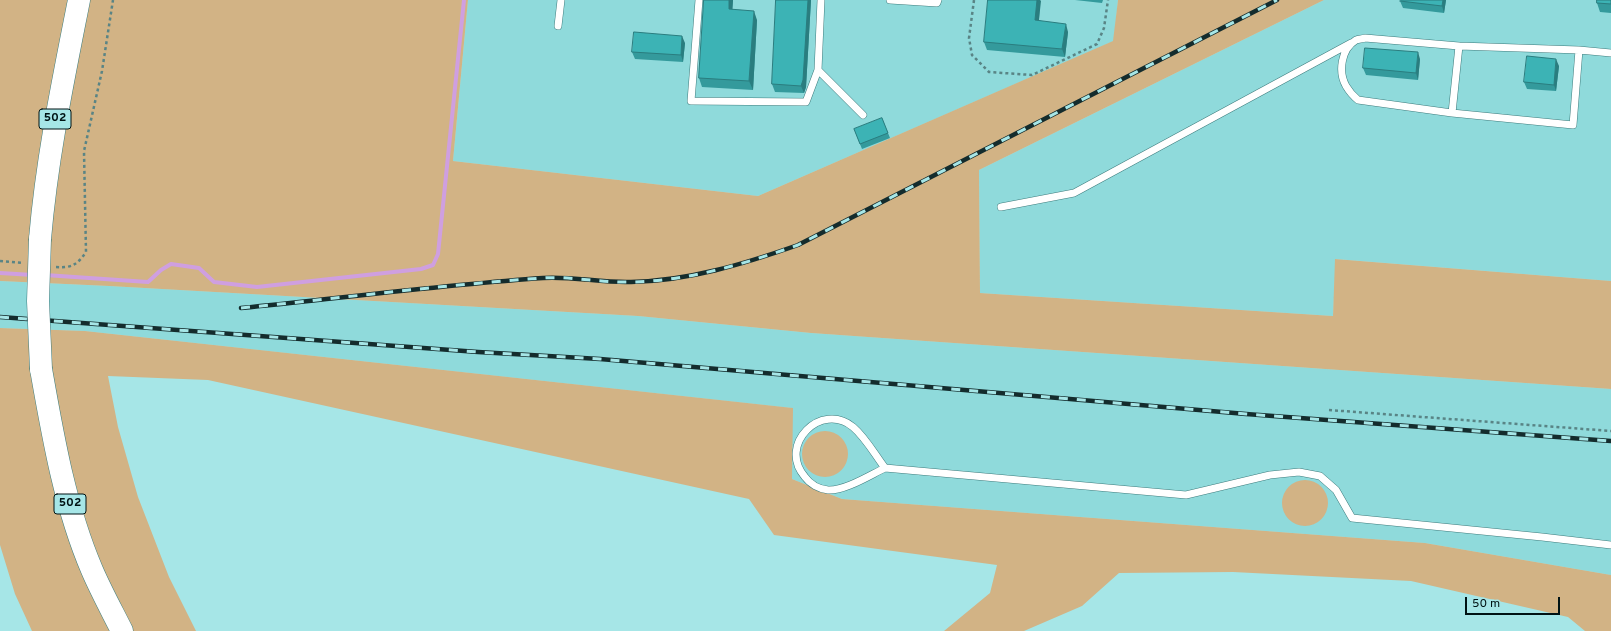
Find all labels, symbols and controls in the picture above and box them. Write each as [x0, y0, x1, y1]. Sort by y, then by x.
road number: 502 [39, 109, 71, 129]
road number: 502 [54, 494, 86, 514]
scale bar [1467, 589, 1562, 615]
text: 50 m [1472, 596, 1500, 612]

